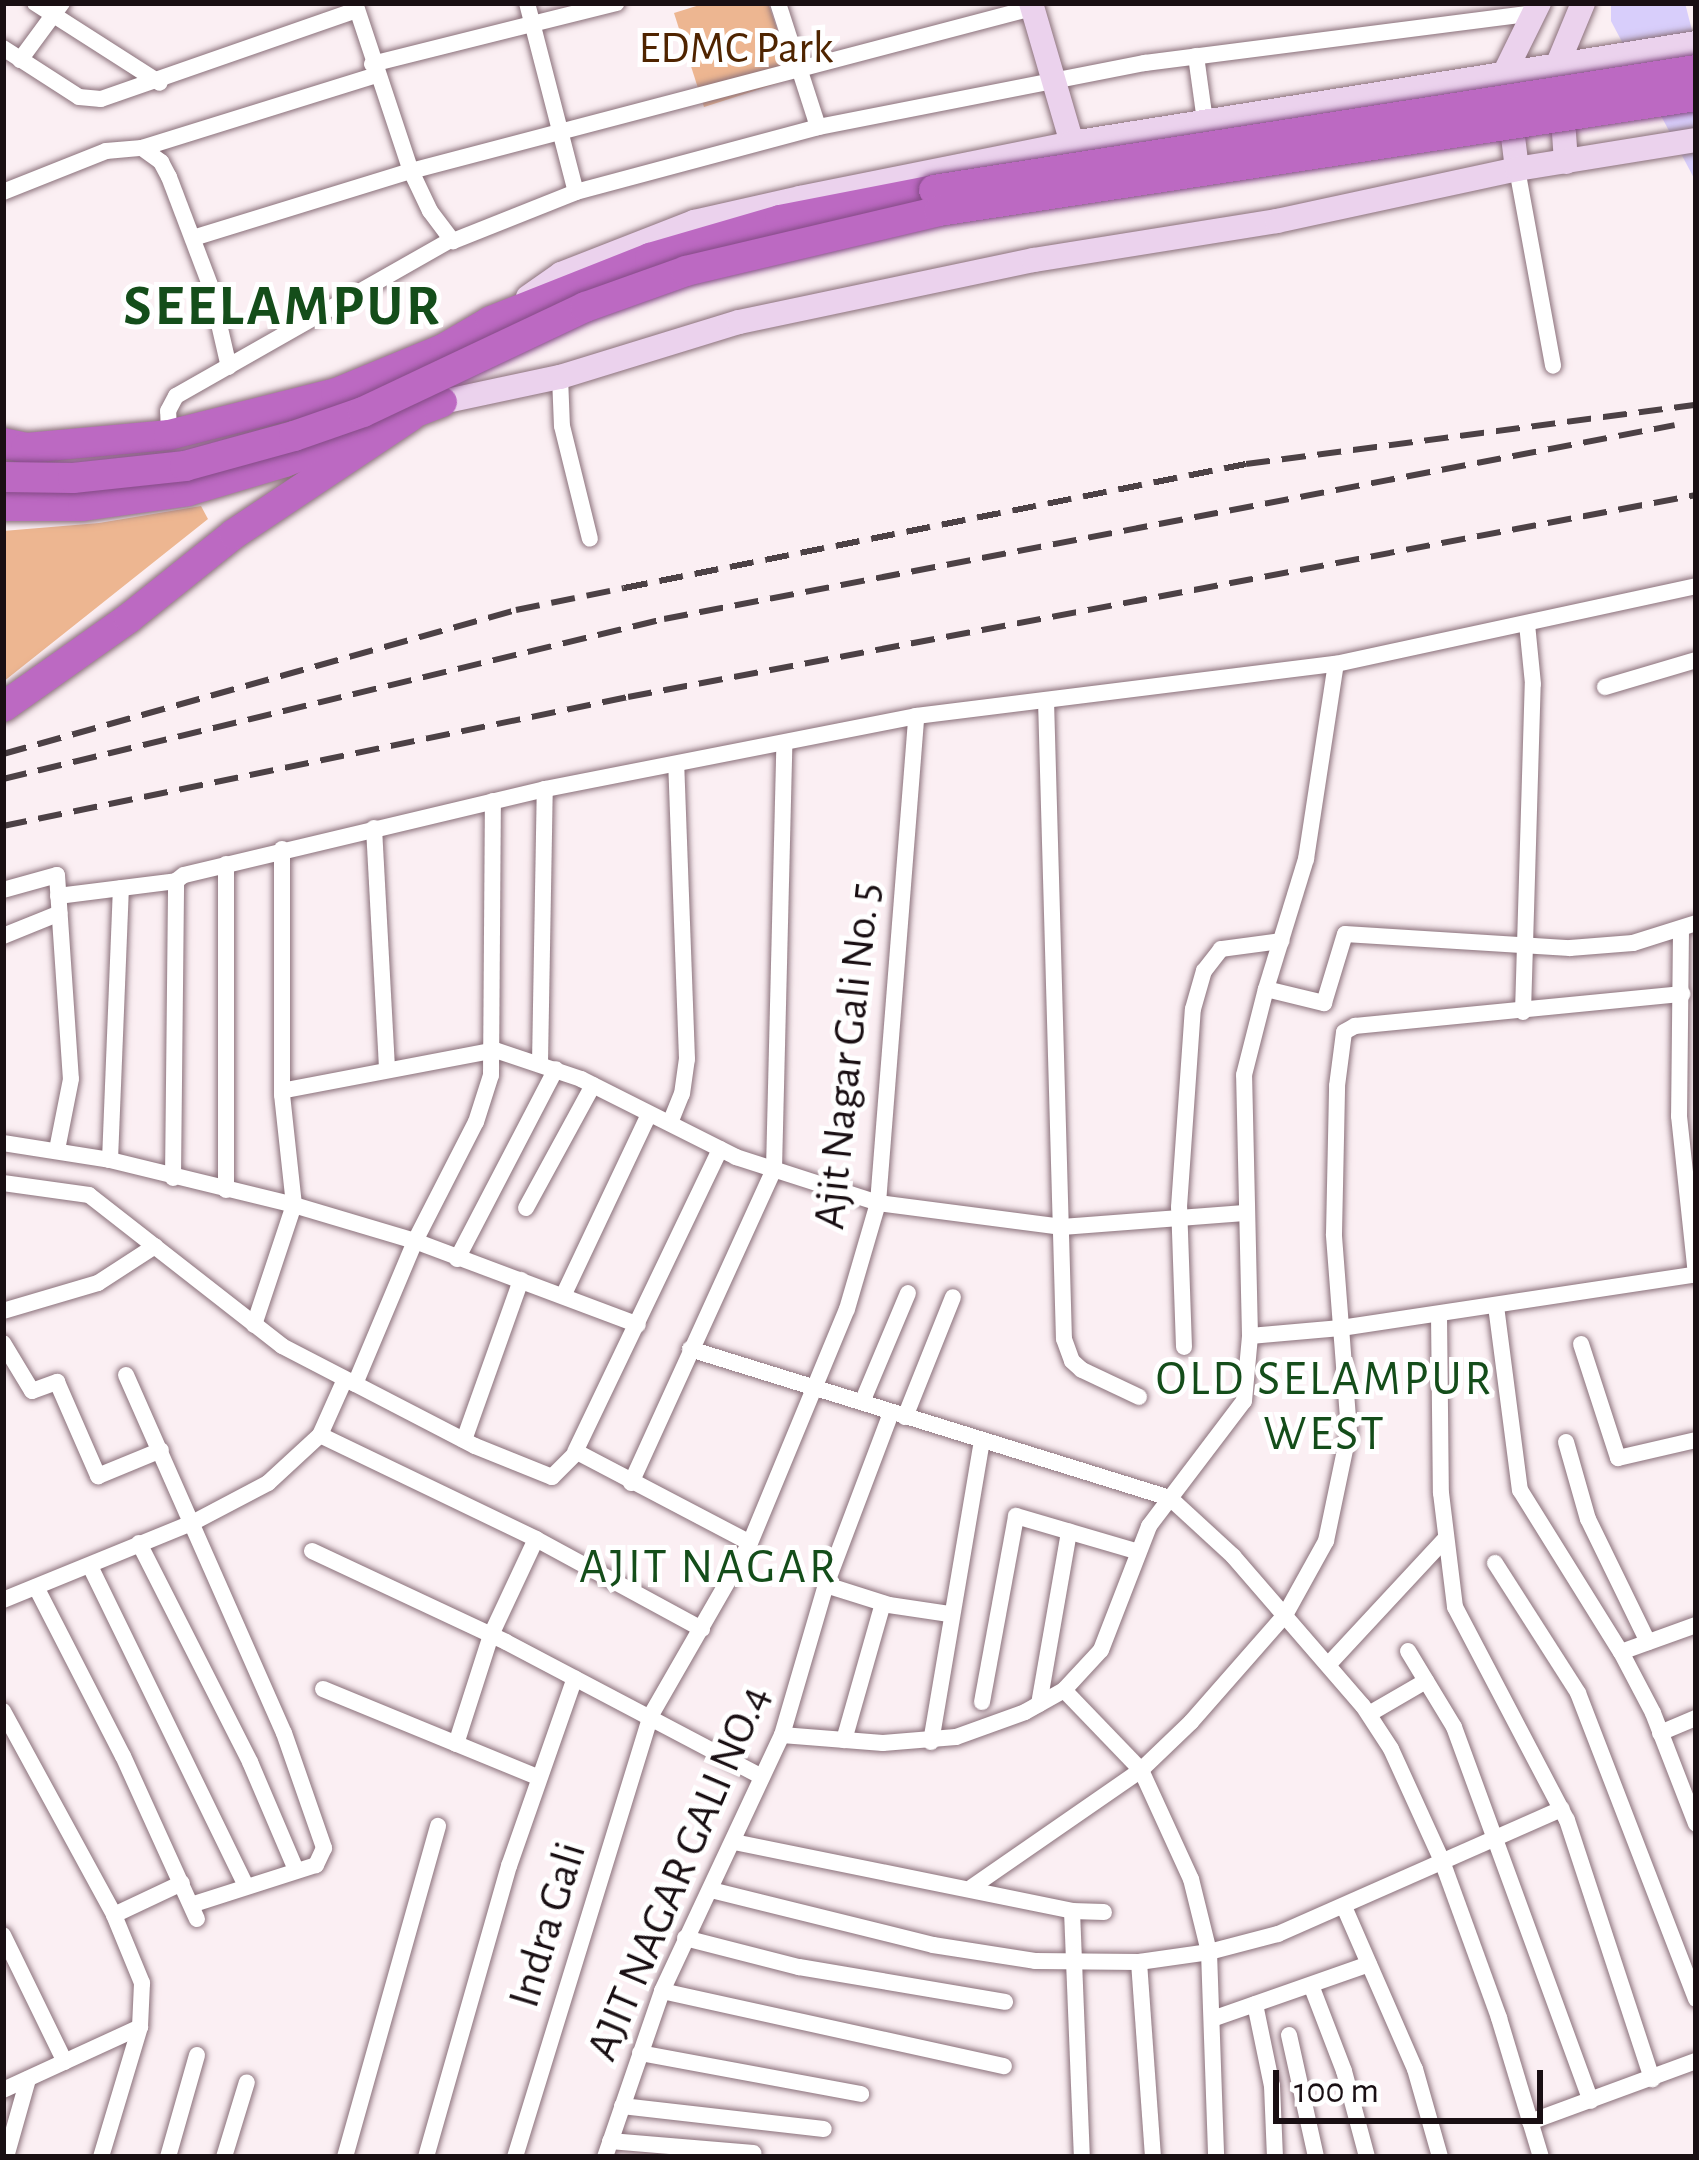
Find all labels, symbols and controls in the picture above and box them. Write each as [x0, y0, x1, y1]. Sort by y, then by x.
park label: EDMC Park [639, 22, 833, 76]
district label: SEELAMPUR [123, 273, 443, 341]
street label: Ajit Nagar Gali No. 5 [803, 880, 893, 1232]
district label: OLD SELAMPUR WEST [1156, 1351, 1494, 1464]
district label: AJIT NAGAR [579, 1540, 839, 1598]
street label: AJIT NAGAR GALI NO.4 [576, 1677, 782, 2069]
street label: Indra Gali [497, 1836, 599, 2014]
scale bar [1279, 2046, 1549, 2120]
text: 100 m [1294, 2073, 1379, 2109]

